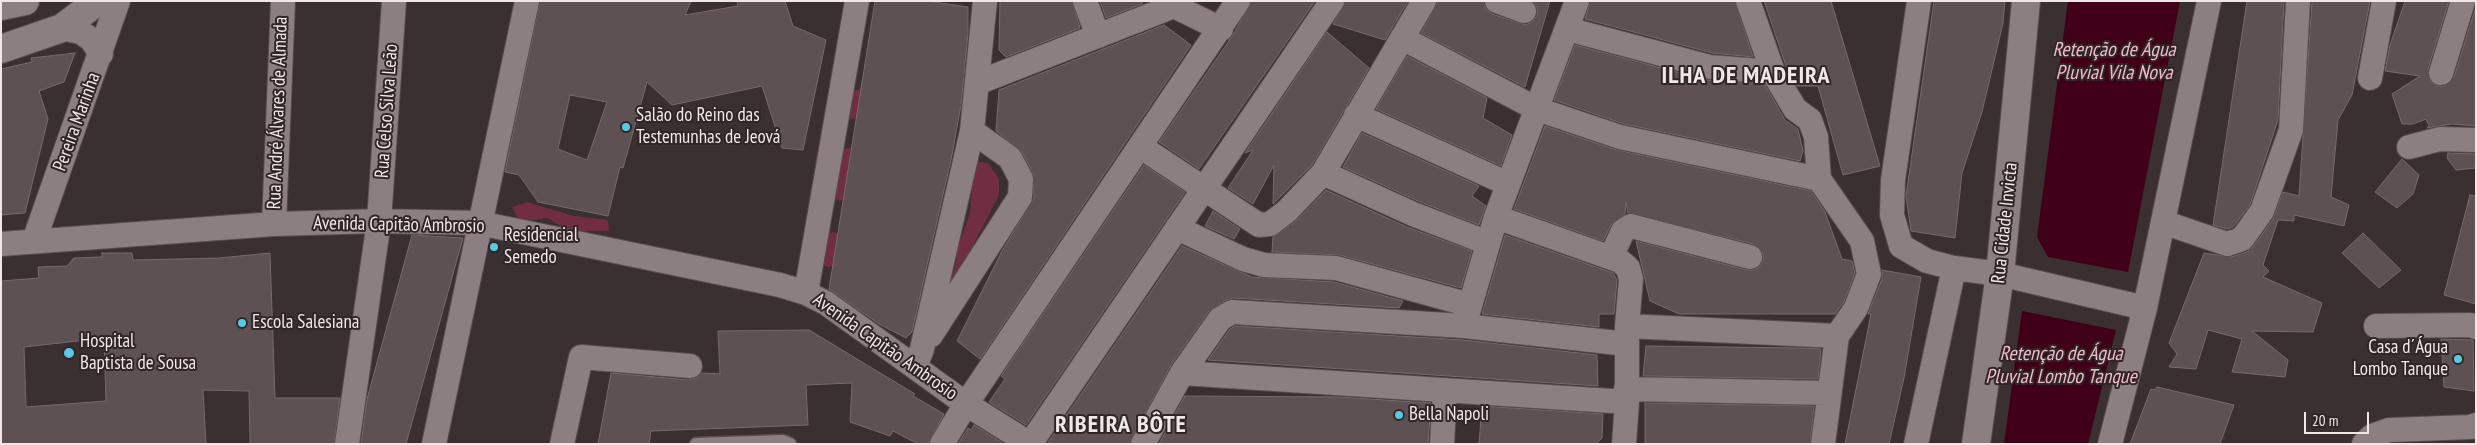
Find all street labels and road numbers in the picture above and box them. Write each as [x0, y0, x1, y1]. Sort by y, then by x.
street label: Rua André Álvares de Almada [263, 16, 293, 210]
street label: Rua Celso Silva Leão [371, 43, 403, 179]
street label: Pereira Marinha [49, 70, 105, 174]
street label: Rua Cidade Invicta [1987, 161, 2023, 285]
street label: Avenida Capitão Ambrosio [313, 212, 485, 238]
street label: Avenida Capitão Ambrosio [808, 289, 962, 405]

